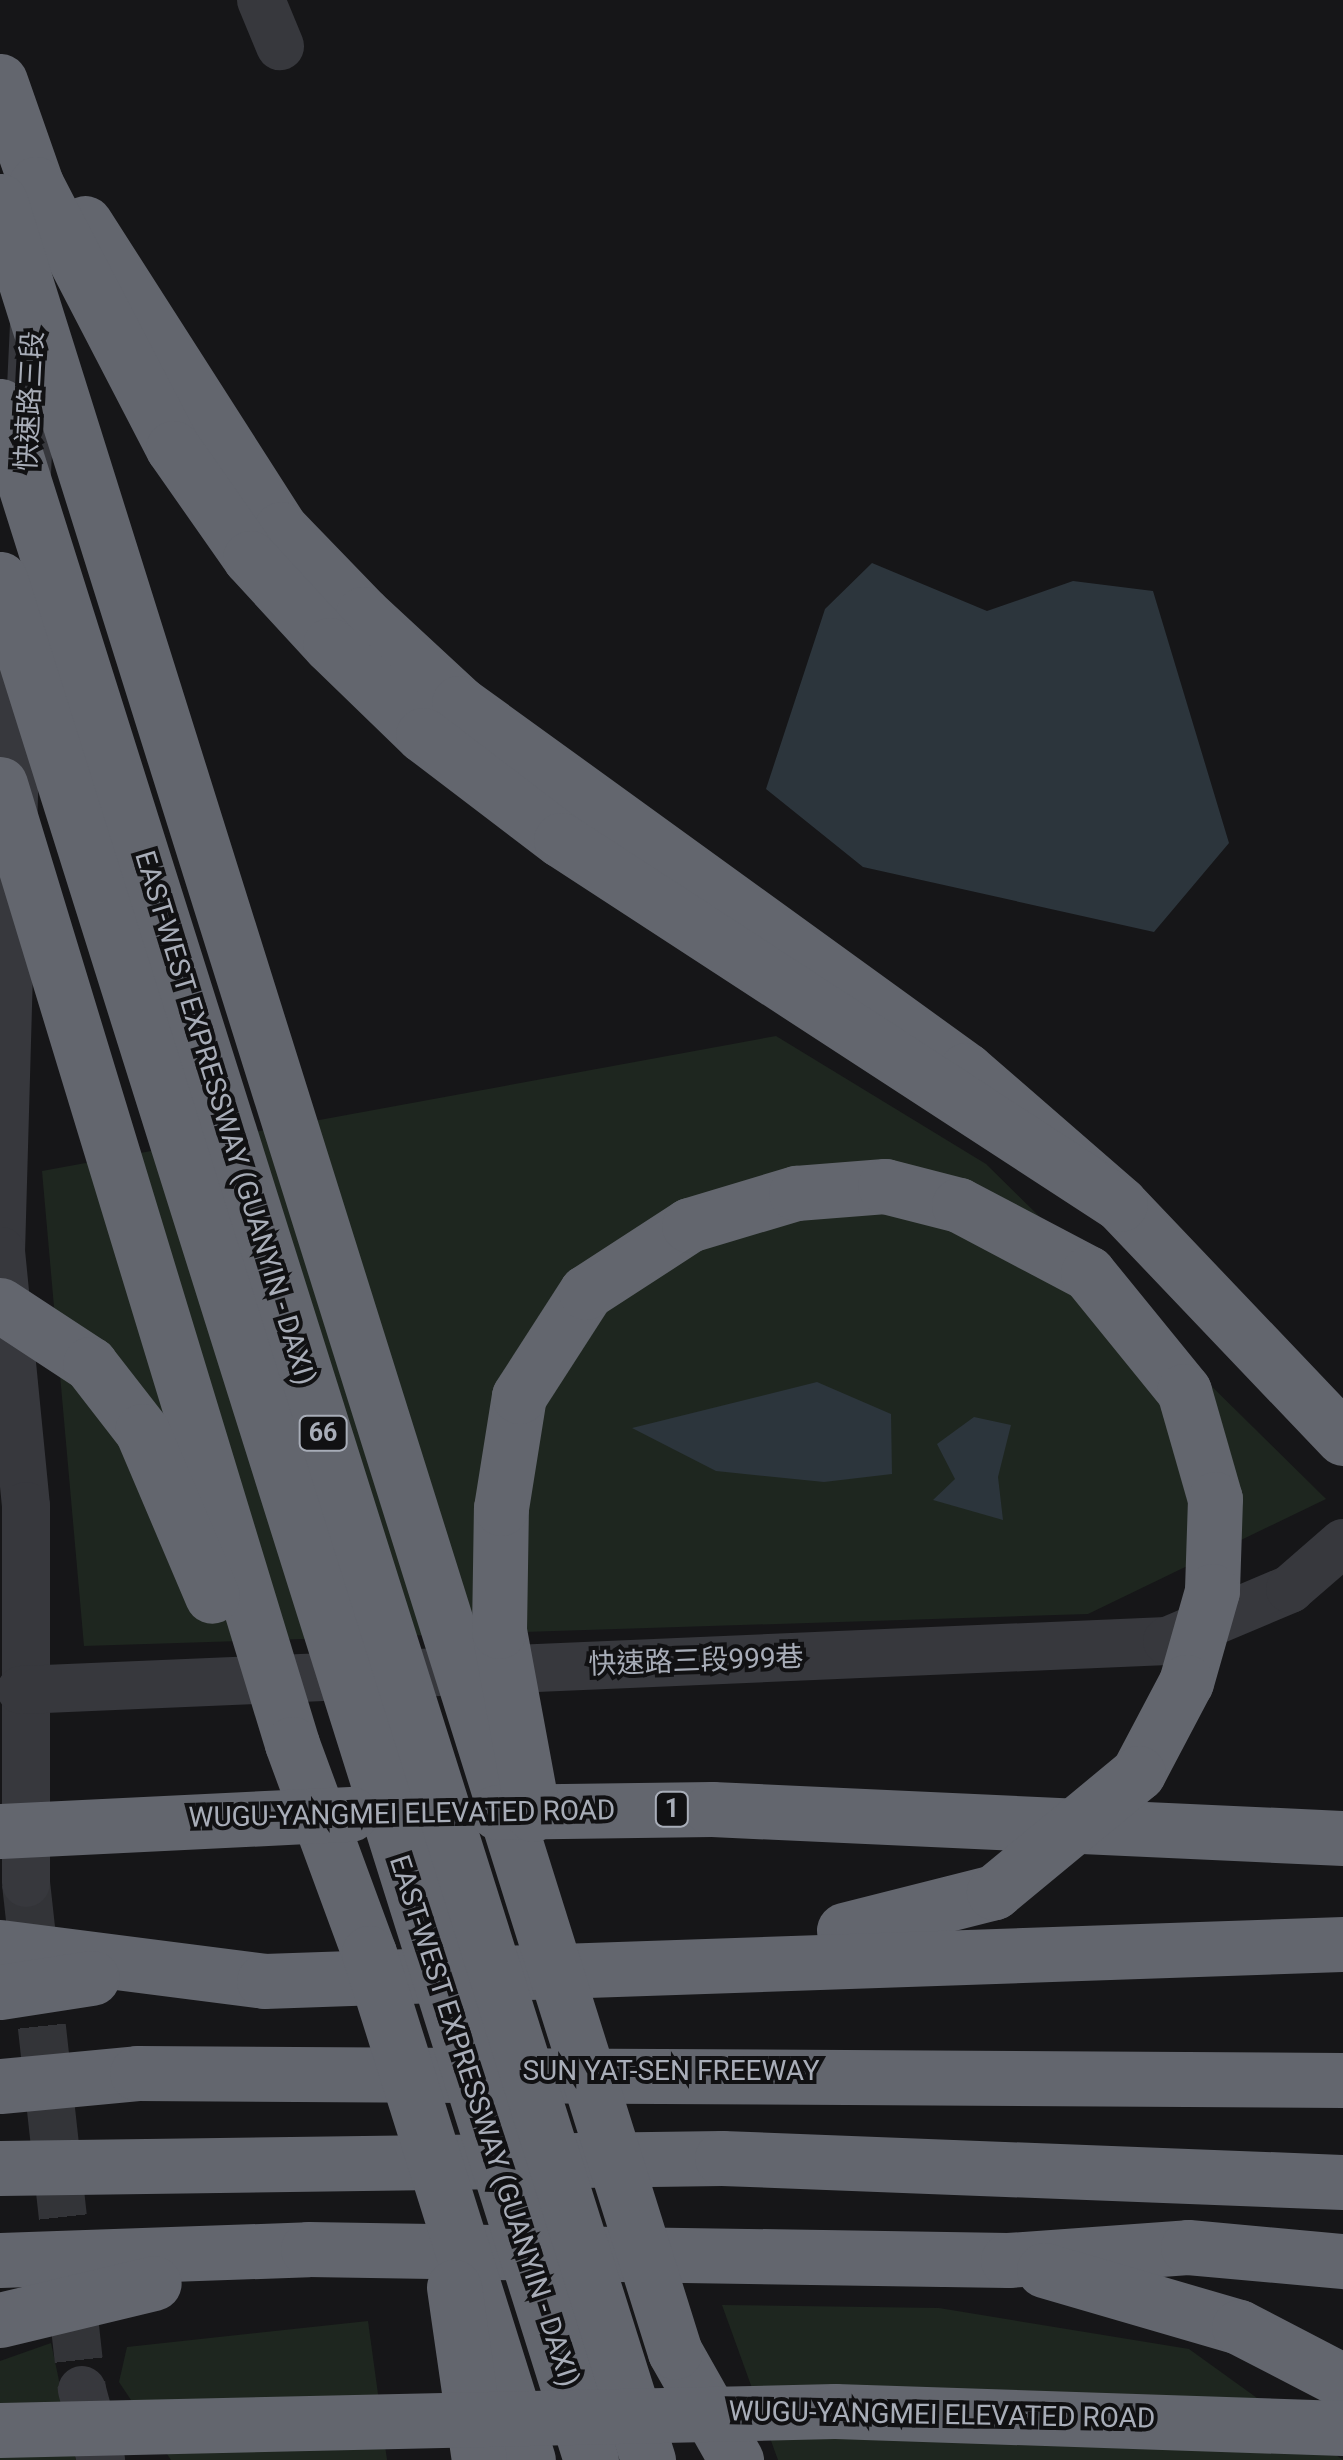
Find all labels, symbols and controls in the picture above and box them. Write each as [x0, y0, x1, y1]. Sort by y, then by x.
street label: 快速路三段 [10, 330, 50, 472]
street label: EAST-WEST EXPRESSWAY (GUANYIN - DAXI) [127, 847, 323, 1389]
road number: 66 [298, 1413, 348, 1453]
street label: 快速路三段999巷 [588, 1640, 804, 1682]
road number: 1 [654, 1789, 690, 1829]
street label: WUGU-YANGMEI ELEVATED ROAD [188, 1793, 616, 1835]
street label: EAST-WEST EXPRESSWAY (GUANYIN - DAXI) [382, 1851, 586, 2391]
street label: SUN YAT-SEN FREEWAY [522, 2054, 820, 2088]
street label: WUGU-YANGMEI ELEVATED ROAD [728, 2394, 1156, 2436]

